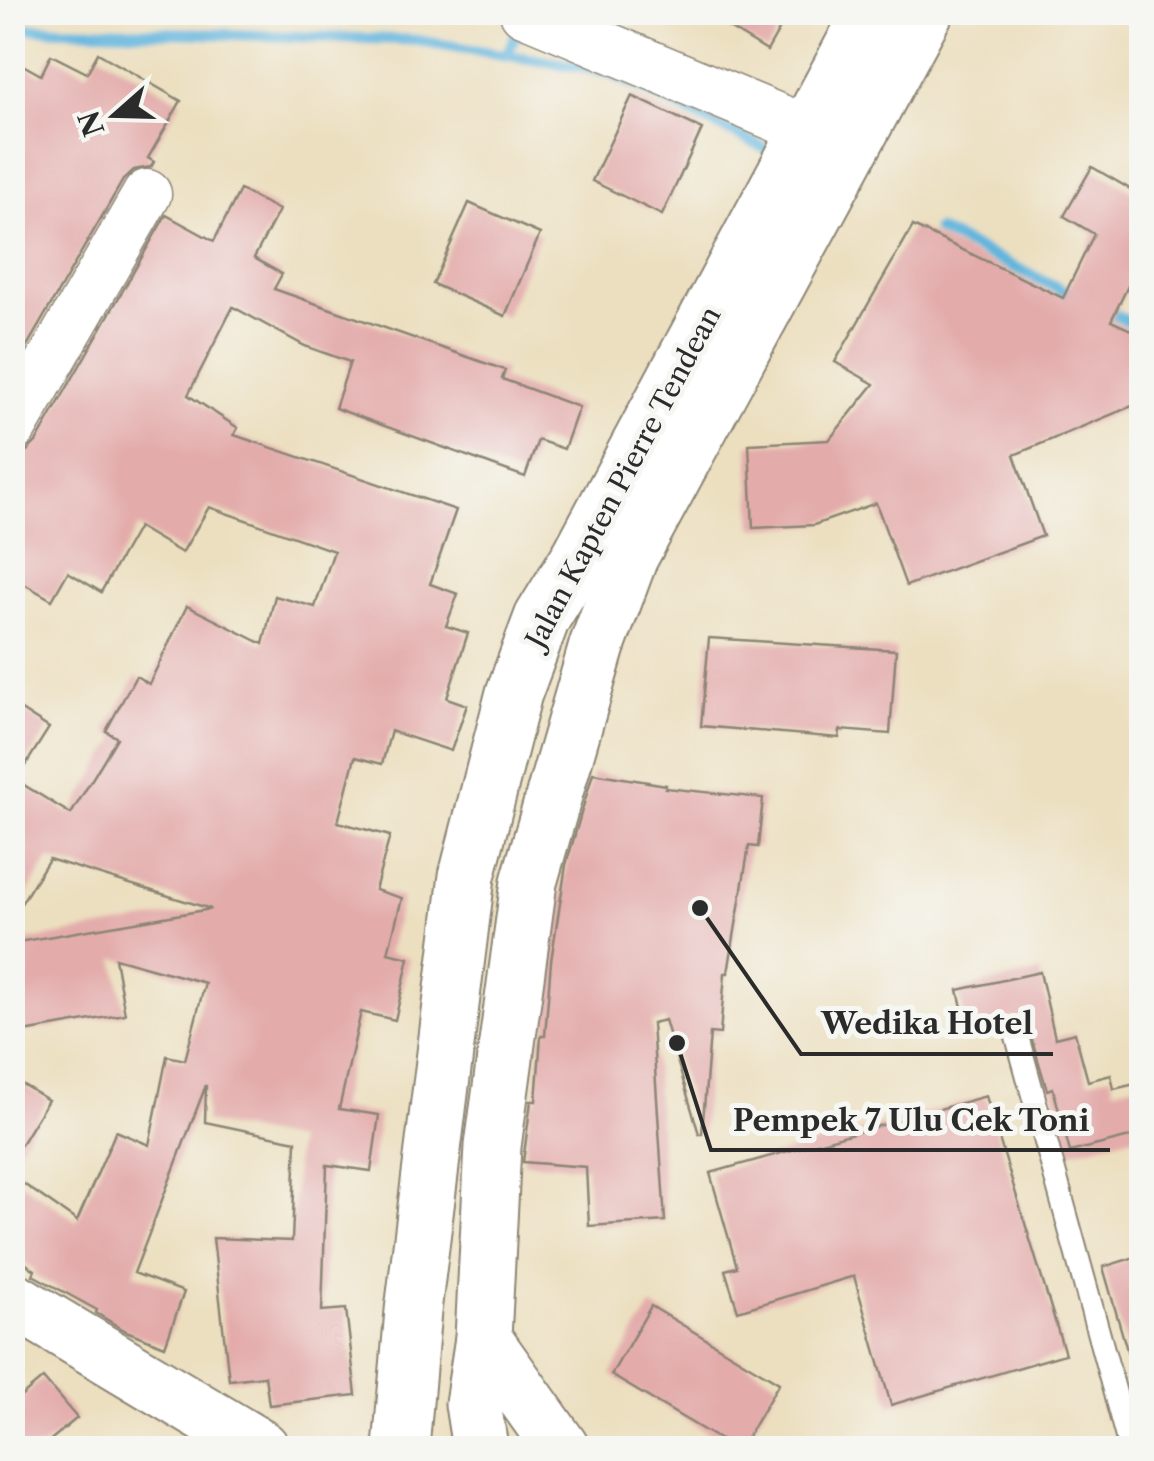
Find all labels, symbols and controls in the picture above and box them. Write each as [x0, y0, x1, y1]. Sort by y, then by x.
north arrow [65, 65, 165, 165]
text: N [71, 106, 112, 141]
street label: Jalan Kapten Pierre Tendean [517, 301, 728, 657]
callout: Wedika Hotel [801, 994, 1053, 1054]
text: Wedika Hotel [820, 1005, 1033, 1042]
callout: Pempek 7 Ulu Cek Toni [711, 1090, 1110, 1150]
text: Pempek 7 Ulu Cek Toni [733, 1102, 1090, 1139]

